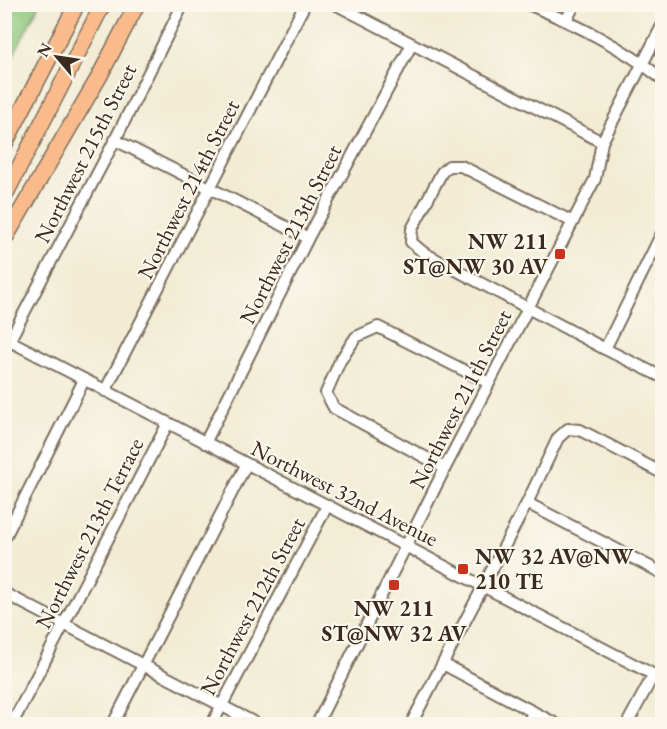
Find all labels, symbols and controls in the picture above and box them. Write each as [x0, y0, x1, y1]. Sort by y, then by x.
north arrow [27, 27, 87, 87]
text: N [32, 39, 57, 61]
street label: Northwest 215th Street [28, 59, 143, 248]
street label: Northwest 214th Street [131, 95, 246, 284]
street label: Northwest 213th Street [233, 140, 348, 329]
place label: NW 211 ST@NW 30 AV [403, 227, 548, 281]
marker: NW 211 ST@NW 30 AV [553, 247, 567, 261]
street label: Northwest 211th Street [403, 305, 518, 494]
street label: Northwest 213th Terrace [29, 432, 150, 634]
street label: Northwest 32nd Avenue [246, 434, 444, 553]
street label: Northwest 212th Street [193, 512, 312, 700]
place label: NW 32 AV@NW 210 TE [475, 542, 634, 596]
marker: NW 32 AV@NW 210 TE [456, 562, 470, 576]
marker: NW 211 ST@NW 32 AV [387, 578, 401, 592]
place label: NW 211 ST@NW 32 AV [322, 594, 467, 648]

